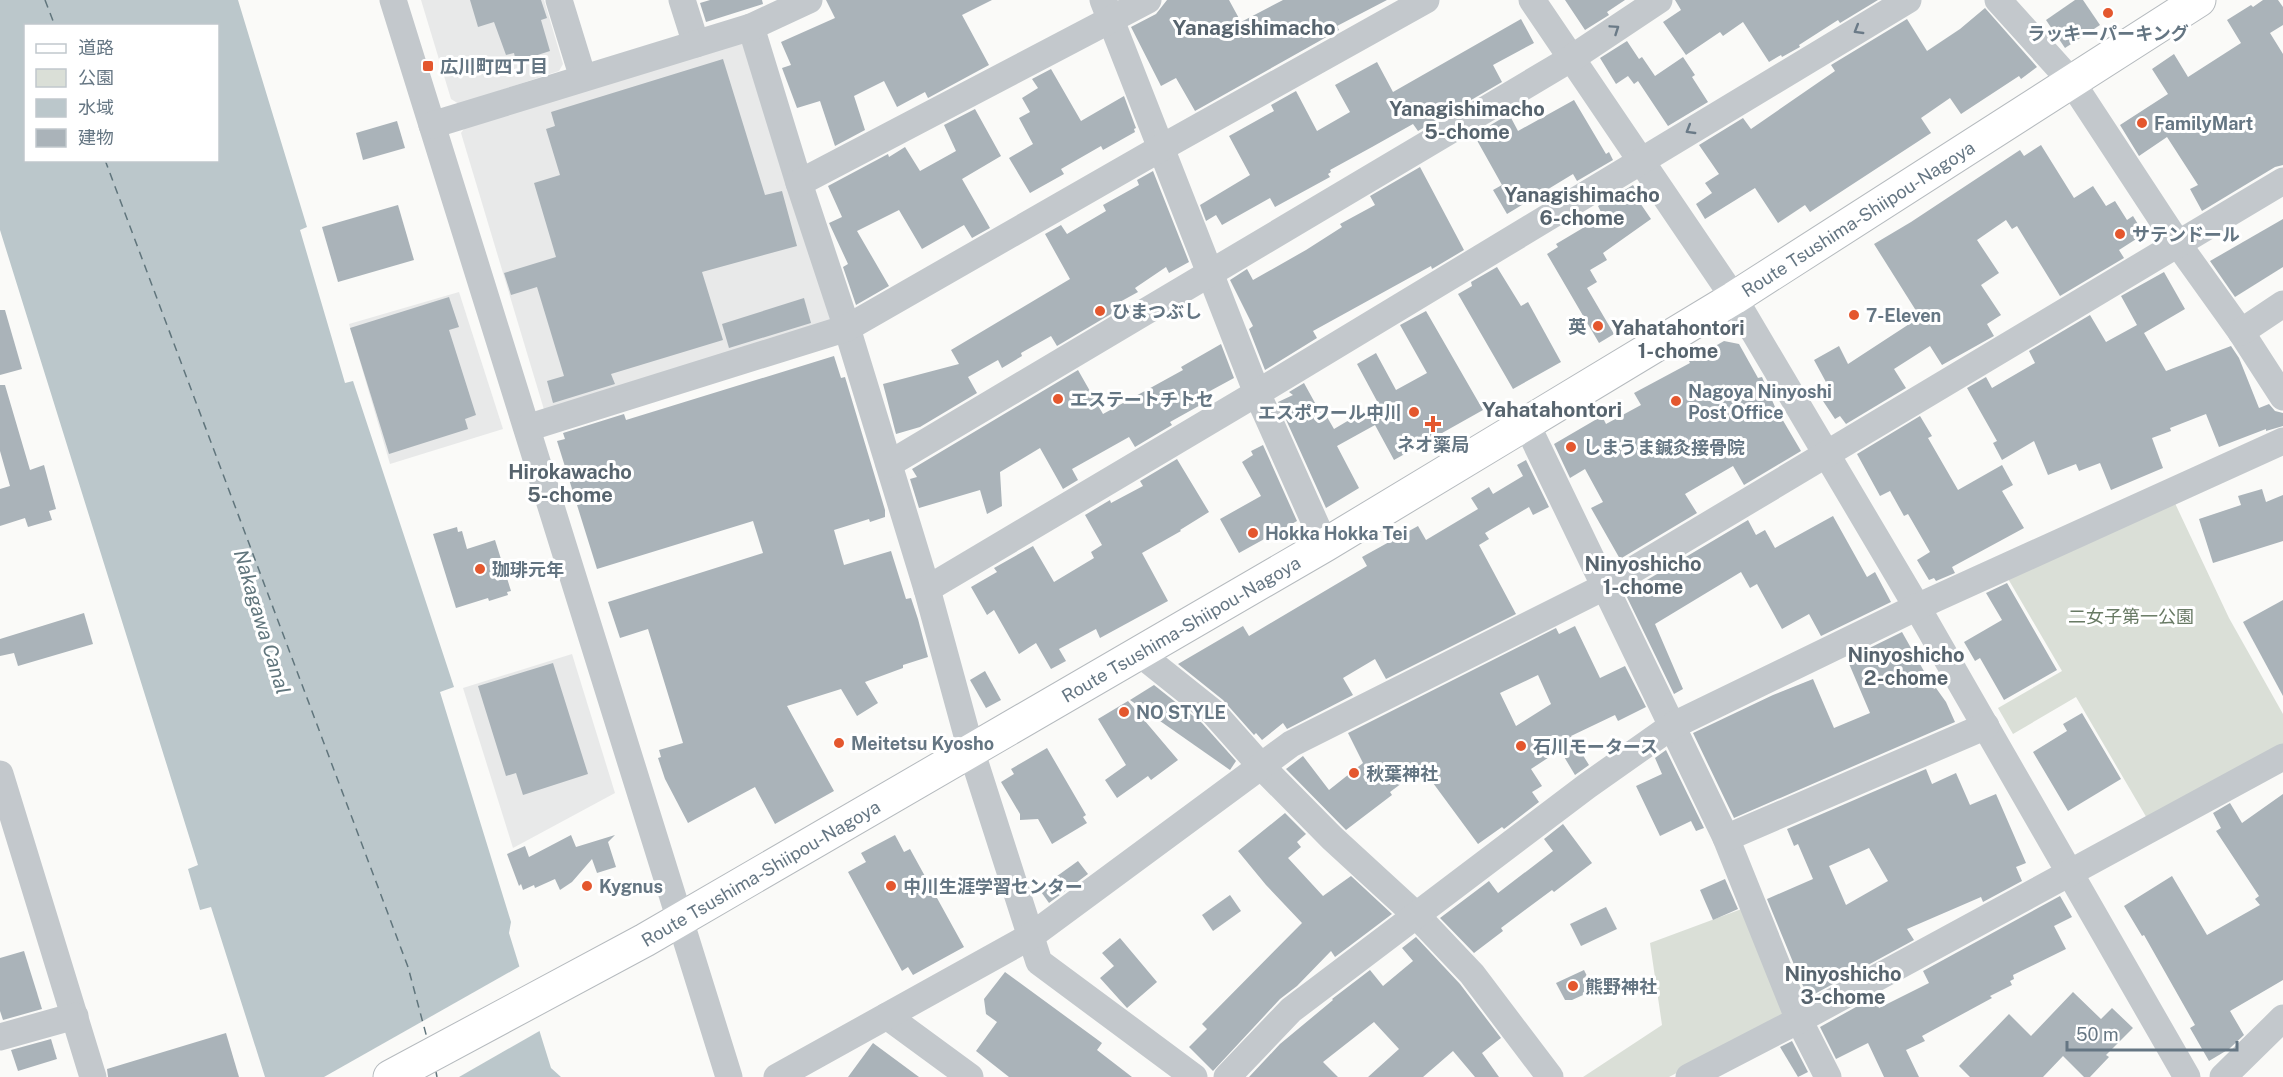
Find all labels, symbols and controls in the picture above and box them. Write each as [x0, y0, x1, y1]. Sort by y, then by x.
marker: ラッキーパーキング [2101, 6, 2115, 20]
district label: Yanagishimacho [1172, 15, 1336, 40]
one-way arrow [1854, 23, 1864, 34]
place label: ラッキーパーキング [2027, 23, 2189, 44]
legend [24, 24, 219, 162]
one-way arrow [1609, 25, 1620, 36]
text: 道路 [78, 37, 114, 58]
place label: 広川町四丁目 [440, 56, 548, 77]
marker: 広川町四丁目 [421, 59, 435, 73]
text: 公園 [78, 67, 114, 88]
text: 水域 [78, 97, 114, 118]
district label: Yanagishimacho 5-chome [1389, 97, 1545, 144]
place label: FamilyMart [2154, 113, 2253, 134]
marker: FamilyMart [2135, 116, 2149, 130]
one-way arrow [1686, 123, 1696, 135]
text: 建物 [78, 127, 114, 148]
street label: Route Tsushima-Shiipou-Nagoya [1738, 136, 1978, 301]
district label: Yanagishimacho 6-chome [1504, 183, 1660, 230]
place label: サテンドール [2132, 224, 2240, 245]
marker: サテンドール [2113, 227, 2127, 241]
place label: ひまつぶし [1112, 301, 1202, 322]
marker: ひまつぶし [1093, 304, 1107, 318]
place label: 7-Eleven [1866, 305, 1941, 326]
marker: 7-Eleven [1847, 308, 1861, 322]
place label: 英 [1568, 316, 1586, 337]
district label: Yahatahontori 1-chome [1611, 316, 1745, 363]
marker: 英 [1591, 319, 1605, 333]
place label: Nagoya Ninyoshi Post Office [1688, 381, 1832, 423]
place label: エステートチトセ [1070, 389, 1214, 410]
marker: エステートチトセ [1051, 392, 1065, 406]
marker: Nagoya Ninyoshi Post Office [1669, 394, 1683, 408]
district label: Yahatahontori [1482, 397, 1622, 422]
place label: エスポワール中川 [1258, 402, 1402, 423]
marker: エスポワール中川 [1407, 405, 1421, 419]
marker: ネオ薬局 [1426, 417, 1440, 431]
place label: ネオ薬局 [1397, 434, 1469, 455]
place label: しまうま鍼灸接骨院 [1583, 437, 1745, 458]
marker: しまうま鍼灸接骨院 [1564, 440, 1578, 454]
district label: Hirokawacho 5-chome [508, 460, 632, 507]
place label: Hokka Hokka Tei [1265, 523, 1407, 544]
marker: Hokka Hokka Tei [1246, 526, 1260, 540]
water label: Nakagawa Canal [229, 547, 295, 697]
street label: Route Tsushima-Shiipou-Nagoya [1058, 551, 1304, 706]
district label: Ninyoshicho 1-chome [1585, 552, 1701, 599]
place label: 珈琲元年 [492, 559, 564, 580]
marker: 珈琲元年 [473, 562, 487, 576]
park label: 二女子第一公園 [2068, 606, 2194, 627]
district label: Ninyoshicho 2-chome [1848, 643, 1964, 690]
place label: NO STYLE [1136, 702, 1226, 723]
marker: NO STYLE [1117, 705, 1131, 719]
place label: Meitetsu Kyosho [851, 733, 994, 754]
marker: Meitetsu Kyosho [832, 736, 846, 750]
place label: 石川モータース [1533, 736, 1658, 757]
marker: 石川モータース [1514, 739, 1528, 753]
place label: 秋葉神社 [1366, 763, 1438, 784]
marker: 秋葉神社 [1347, 766, 1361, 780]
street label: Route Tsushima-Shiipou-Nagoya [637, 795, 884, 950]
place label: Kygnus [599, 876, 663, 897]
place label: 中川生涯学習センター [903, 876, 1083, 897]
marker: Kygnus [580, 879, 594, 893]
marker: 中川生涯学習センター [884, 879, 898, 893]
district label: Ninyoshicho 3-chome [1785, 962, 1901, 1009]
place label: 熊野神社 [1585, 976, 1657, 997]
marker: 熊野神社 [1566, 979, 1580, 993]
scale bar [2067, 1014, 2236, 1052]
text: 50 m [2076, 1024, 2119, 1045]

